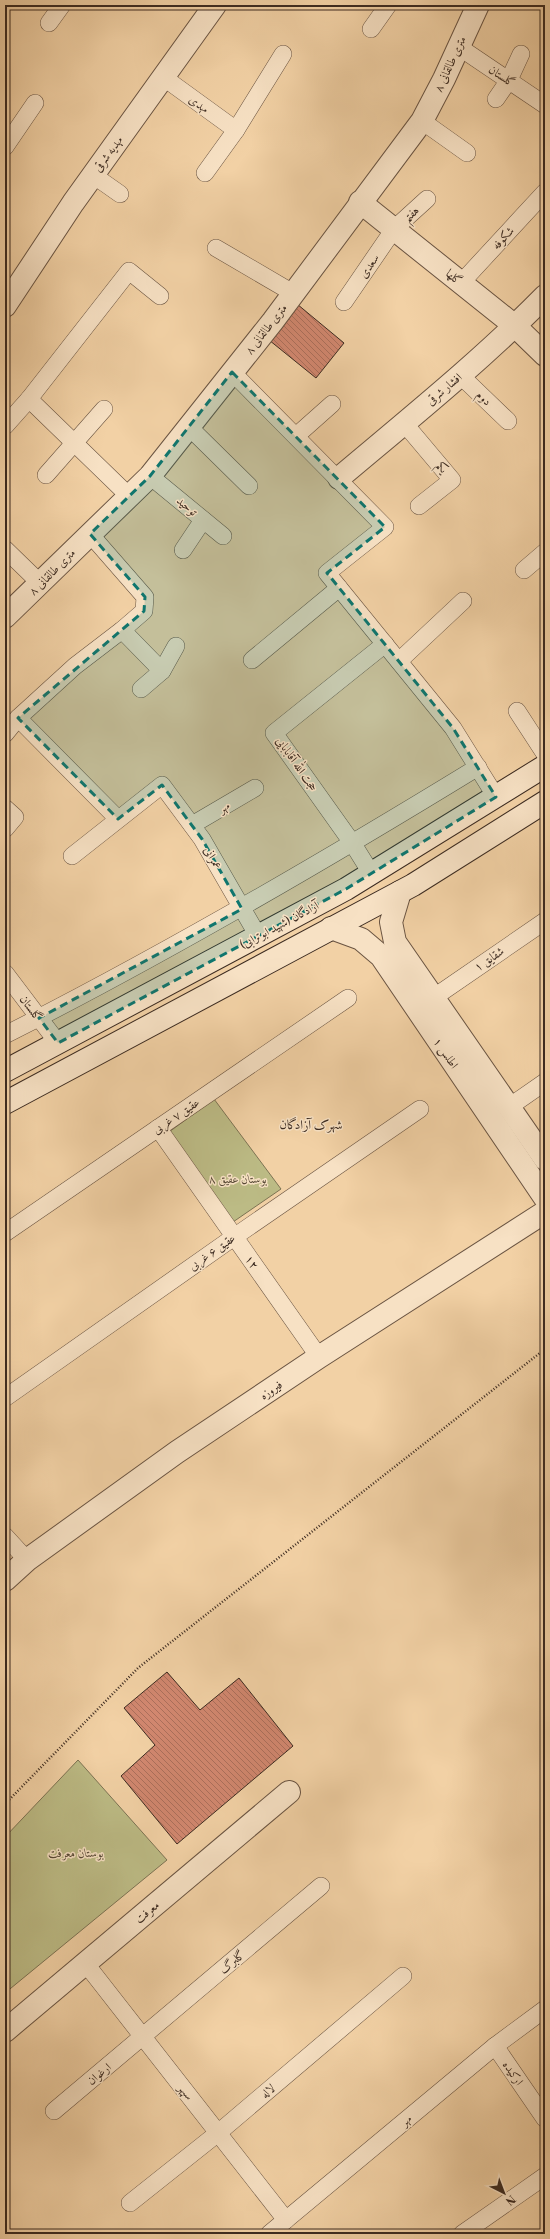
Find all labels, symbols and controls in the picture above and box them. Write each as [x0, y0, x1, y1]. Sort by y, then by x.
street label: ۸ متری طالقانی [431, 34, 470, 95]
street label: گلستان [486, 61, 518, 91]
street label: مهدی [186, 92, 212, 117]
street label: مهدیه شرقی [90, 133, 127, 175]
street label: هفتم [400, 203, 425, 229]
street label: شکوفه [489, 224, 518, 253]
street label: سعدی [356, 251, 383, 281]
street label: گلها [442, 266, 466, 288]
street label: ۸ متری طالقانی [242, 301, 291, 358]
street label: افشار شرقی [423, 370, 466, 409]
street label: دوم [471, 388, 494, 411]
street label: یکم [430, 458, 451, 479]
street label: توحید [173, 493, 201, 520]
street label: ۸ متری طالقانی [26, 546, 79, 599]
street label: حجت الله آقابابایی [272, 732, 323, 795]
street label: مهر [214, 798, 233, 818]
street label: عمرانی [200, 844, 225, 872]
street label: آزادگان (شهید ابوترابی) [237, 897, 323, 953]
street label: شقایق ۱ [471, 944, 507, 975]
street label: گلستان [16, 992, 46, 1024]
street label: اطلس ۱ [429, 1035, 462, 1073]
street label: عقیق ۷ غربی [150, 1095, 204, 1138]
district label: شهرک آزادگان [280, 1117, 342, 1133]
park label: بوستان عقیق ۸ [209, 1172, 268, 1187]
street label: عقیق ۶ غربی [186, 1231, 239, 1275]
street label: ۱۲ [241, 1252, 262, 1272]
street label: فیروزه [257, 1377, 285, 1403]
park label: بوستان معرفت [48, 1846, 104, 1861]
street label: معرفت [132, 1898, 163, 1927]
street label: گلبرگ [216, 1947, 248, 1977]
street label: ارکیده [499, 2058, 526, 2089]
street label: ارغوان [84, 2060, 115, 2089]
street label: سپهر [173, 2080, 197, 2104]
street label: لاله [258, 2081, 279, 2102]
street label: مهر [396, 2111, 415, 2131]
north arrow [484, 2173, 524, 2213]
text: N [502, 2192, 518, 2208]

